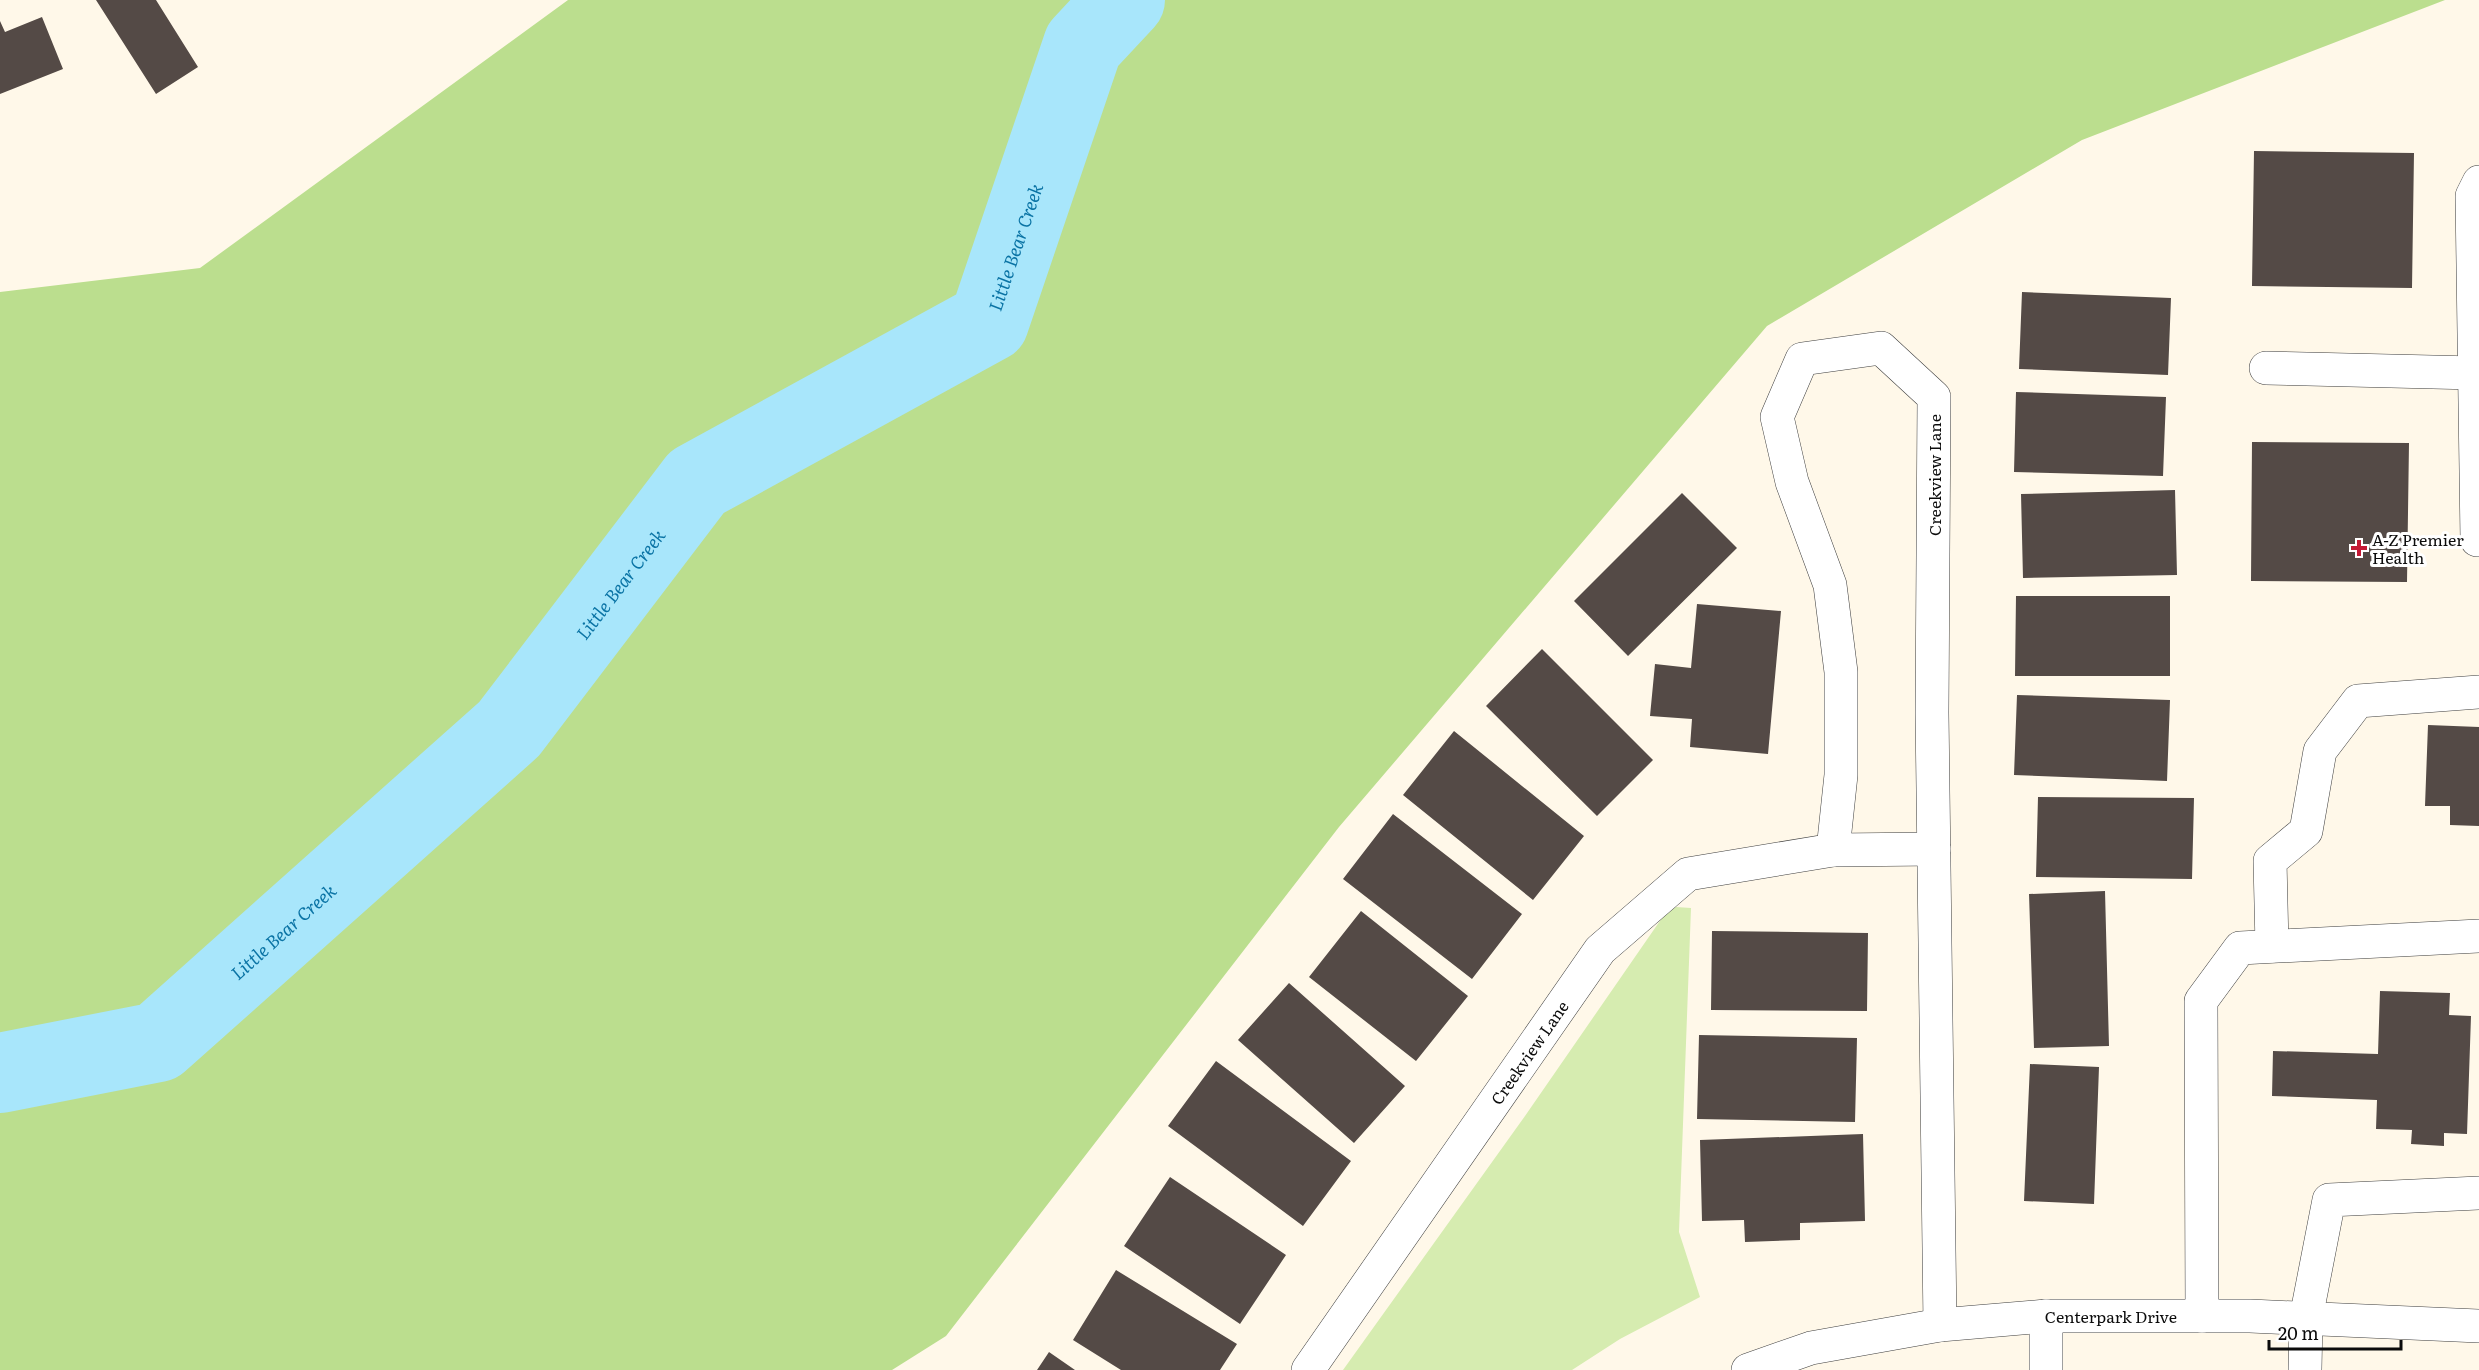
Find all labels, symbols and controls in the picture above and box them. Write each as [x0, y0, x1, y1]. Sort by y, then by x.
water label: Little Bear Creek [980, 179, 1049, 314]
street label: Creekview Lane [1922, 414, 1946, 536]
water label: Little Bear Creek [569, 522, 671, 645]
place label: A-Z Premier Health [2372, 527, 2464, 569]
marker: A-Z Premier Health [2350, 539, 2368, 557]
water label: Little Bear Creek [224, 876, 341, 985]
street label: Creekview Lane [1484, 995, 1574, 1109]
street label: Centerpark Drive [2045, 1304, 2177, 1328]
scale bar [2269, 1313, 2401, 1351]
text: 20 m [2278, 1319, 2319, 1346]

